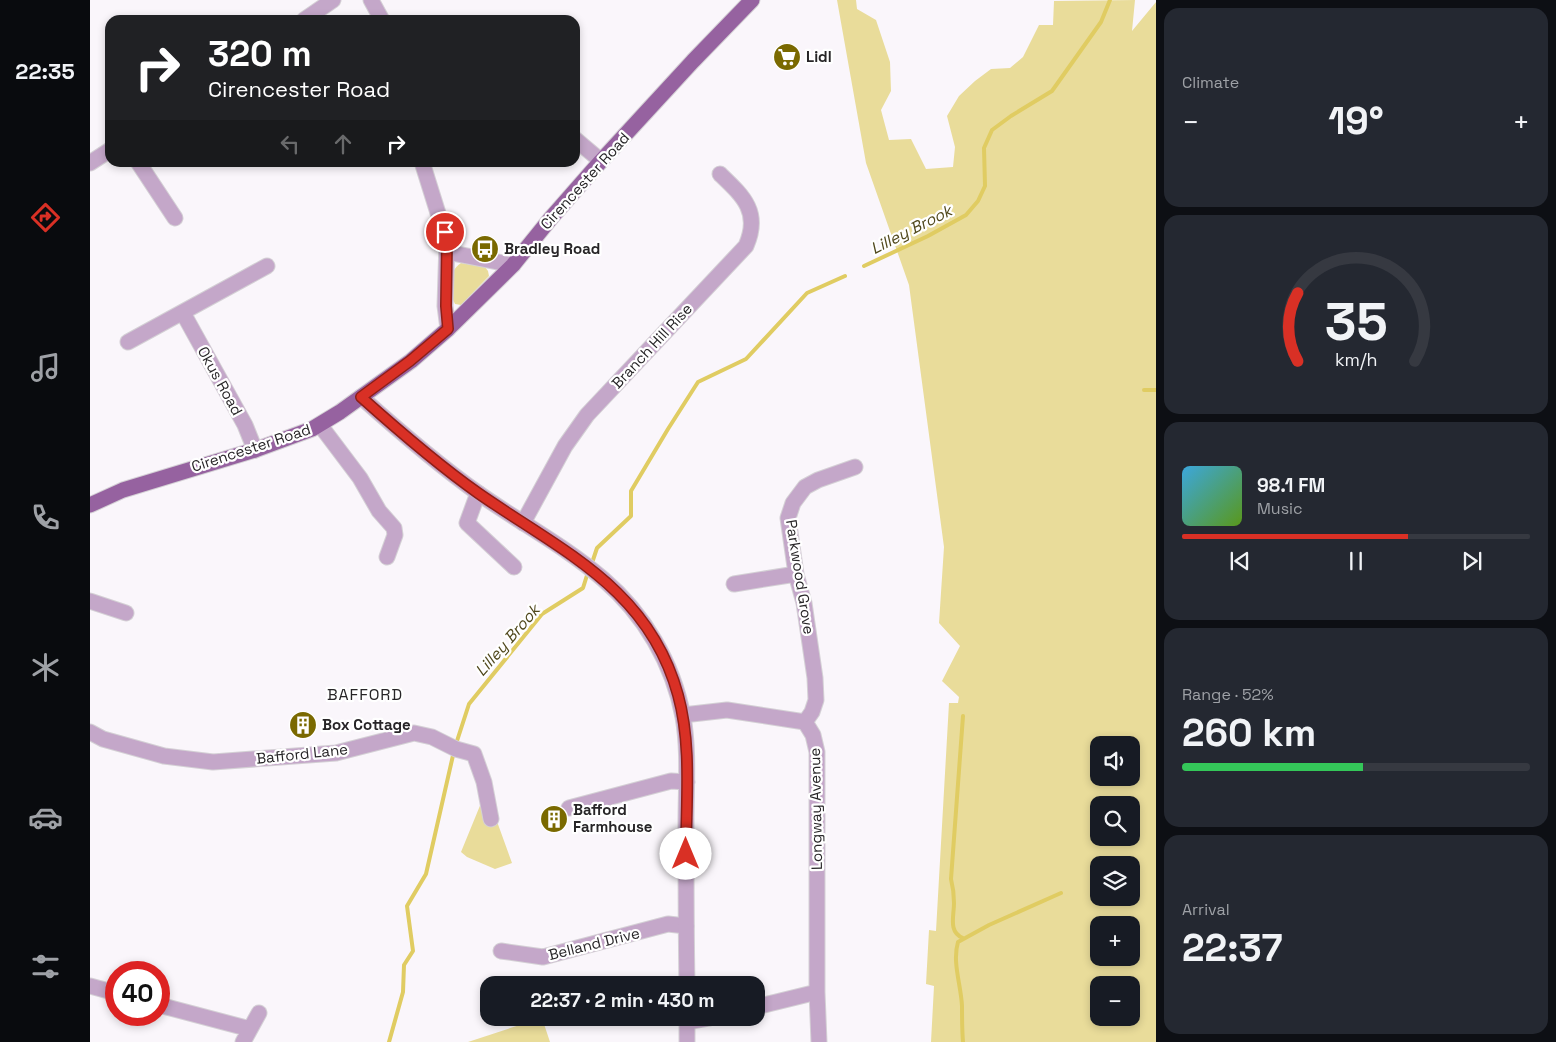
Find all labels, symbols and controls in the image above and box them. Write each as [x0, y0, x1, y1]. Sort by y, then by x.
text: 320 m [208, 32, 312, 76]
icon: right [125, 35, 190, 100]
supermarket icon: Lidl [772, 42, 802, 72]
place label: Lidl [806, 47, 832, 66]
text: 22:35 [15, 57, 75, 85]
text: Climate [1182, 72, 1239, 93]
text: Cirencester Road [208, 75, 390, 103]
text: 19° [1328, 97, 1384, 145]
text: − [1182, 104, 1199, 140]
text: + [1513, 104, 1530, 140]
street label: Cirencester Road [536, 128, 633, 233]
icon: left [276, 130, 304, 158]
icon: ahead [329, 130, 357, 158]
icon: right [382, 130, 410, 158]
water label: Lilley Brook [867, 199, 958, 259]
icon: directions [28, 200, 63, 235]
pin [424, 211, 466, 253]
icon: arrive [431, 218, 459, 246]
bus stop icon: Bradley Road [470, 234, 500, 264]
place label: Bradley Road [504, 239, 600, 258]
text: 35 [1325, 289, 1387, 355]
street label: Branch Hill Rise [607, 299, 696, 392]
street label: Okus Road [194, 343, 247, 419]
text: km/h [1335, 348, 1377, 371]
icon: music [28, 350, 63, 385]
street label: Cirencester Road [189, 419, 313, 476]
text: 98.1 FM [1257, 473, 1325, 498]
text: Music [1257, 498, 1303, 519]
icon: phone [28, 500, 63, 535]
street label: Parkwood Grove [782, 518, 819, 636]
icon: previous [1226, 547, 1254, 575]
icon: pause [1342, 547, 1370, 575]
icon: next [1458, 547, 1486, 575]
water label: Lilley Brook [470, 598, 546, 681]
icon: climate [28, 650, 63, 685]
district label: BAFFORD [327, 684, 403, 705]
text: Range · 52% [1182, 684, 1274, 705]
text: 260 km [1182, 709, 1316, 757]
building icon: Box Cottage [288, 710, 318, 740]
place label: Box Cottage [322, 715, 411, 734]
map controls [1090, 736, 1140, 1026]
button: sound [1090, 736, 1140, 786]
street label: Bafford Lane [255, 739, 349, 768]
street label: Longway Avenue [805, 748, 826, 870]
button: search [1090, 796, 1140, 846]
icon: car [28, 800, 63, 835]
place label: Bafford Farmhouse [573, 800, 653, 836]
building icon: Bafford Farmhouse [539, 804, 569, 834]
position arrow [659, 827, 711, 879]
button: layers [1090, 856, 1140, 906]
text: Arrival [1182, 899, 1230, 920]
button: + [1090, 916, 1140, 966]
street label: Belland Drive [546, 923, 642, 964]
text: 22:37 [1182, 924, 1283, 972]
icon: filters [28, 949, 63, 984]
speed limit sign: 40 [105, 961, 170, 1026]
button: − [1090, 976, 1140, 1026]
text: 22:37 · 2 min · 430 m [531, 988, 715, 1013]

